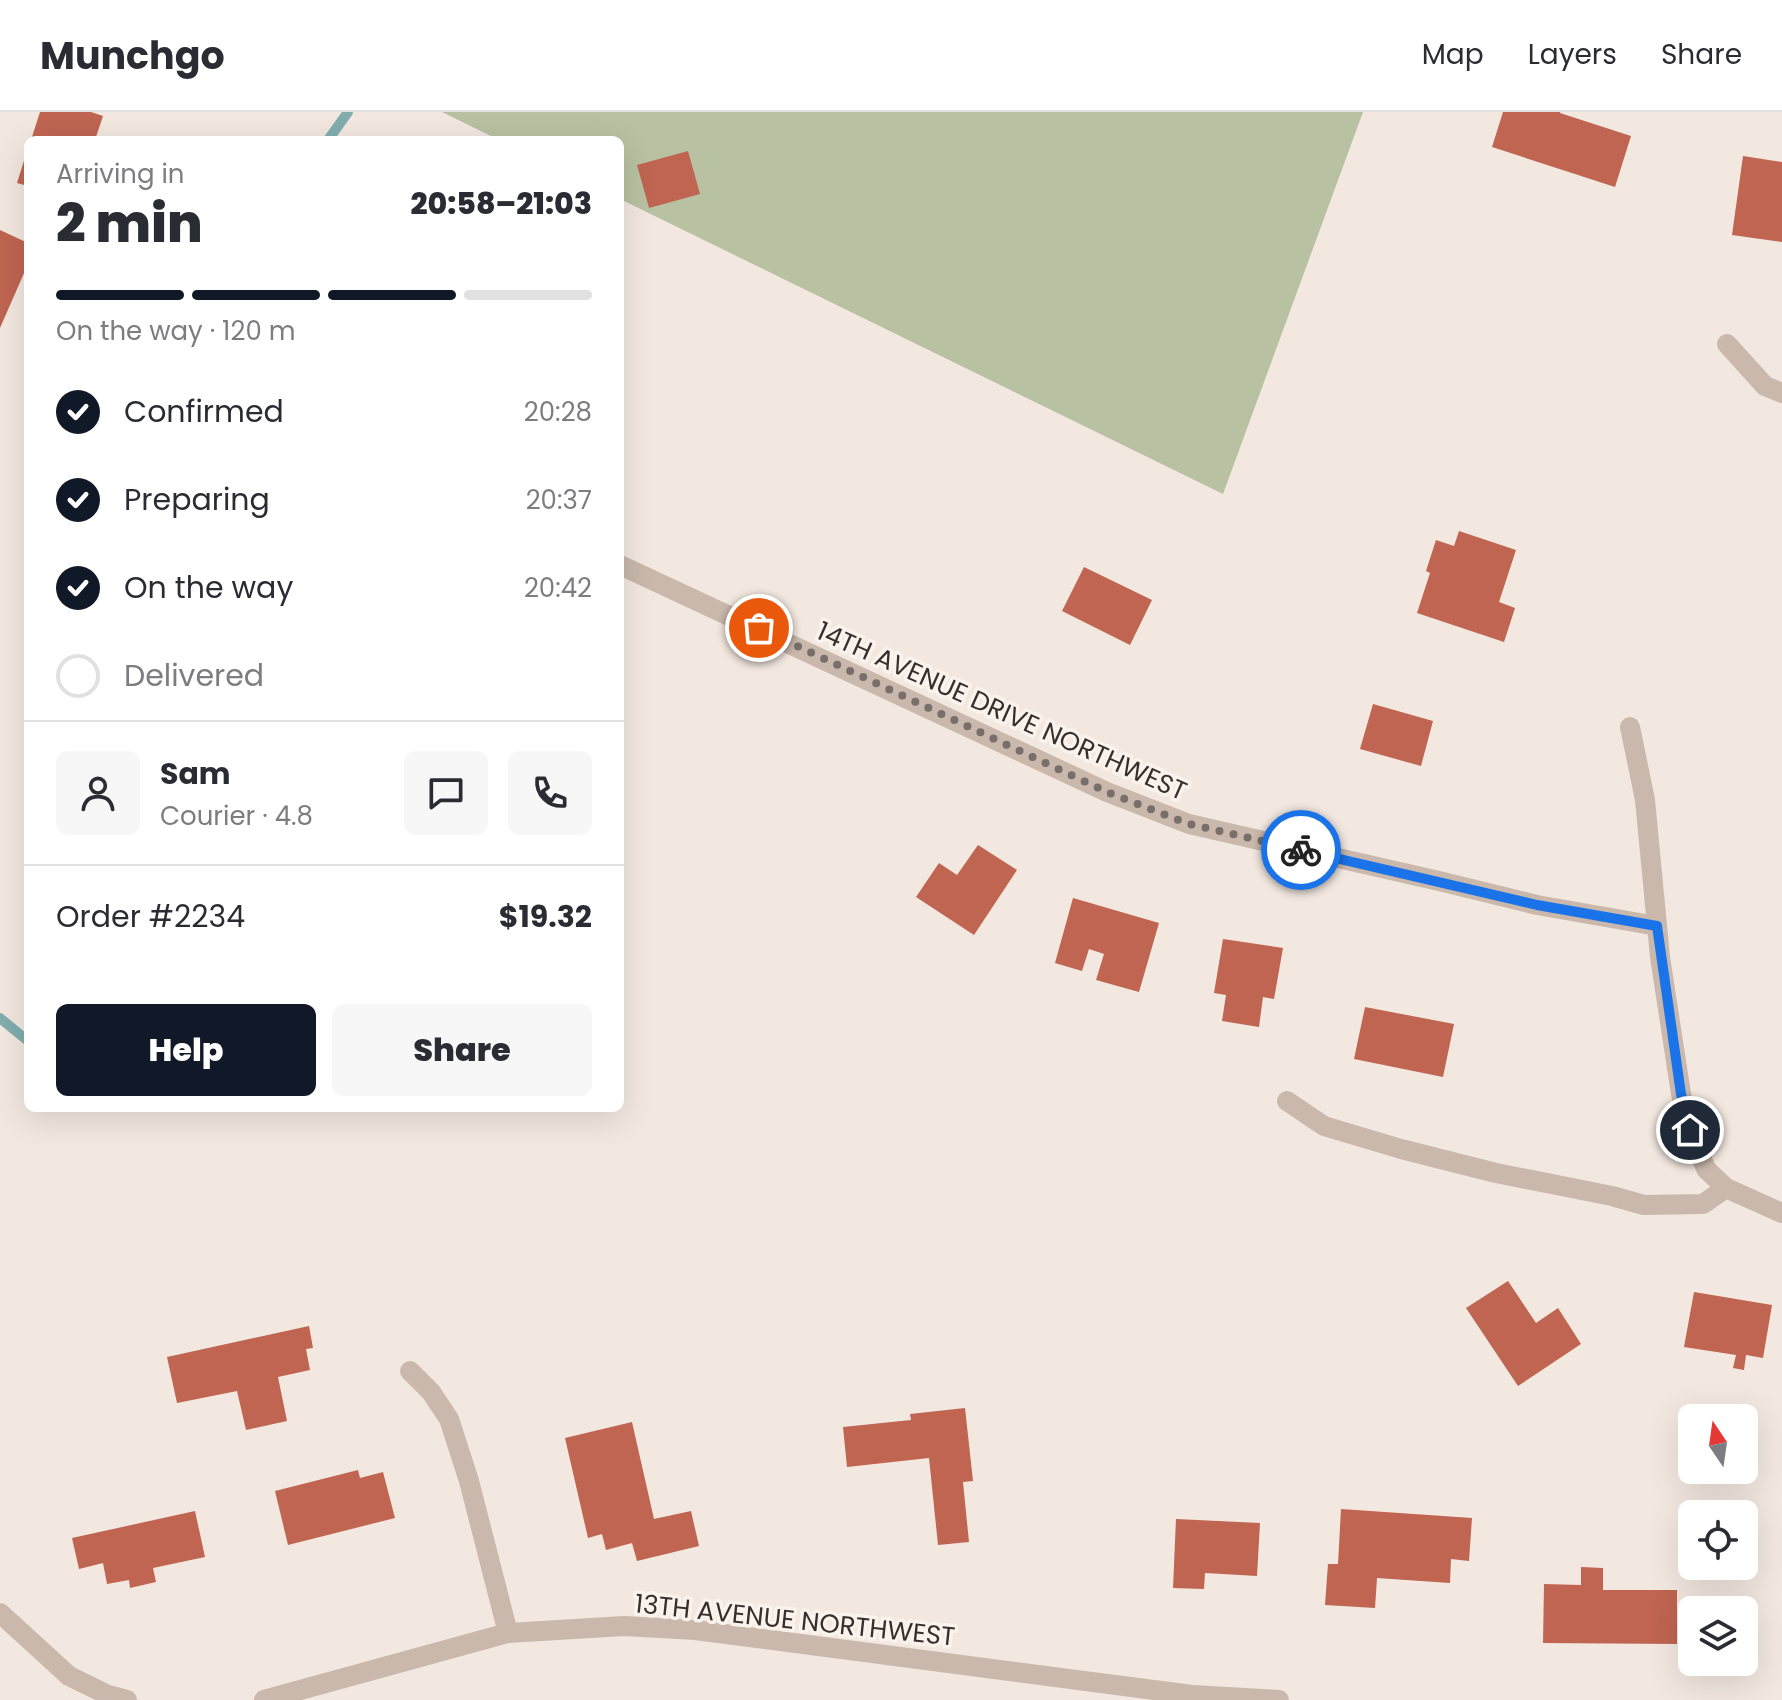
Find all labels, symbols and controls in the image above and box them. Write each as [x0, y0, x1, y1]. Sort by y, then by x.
text: Munchgo [40, 29, 225, 82]
text: Map [1422, 35, 1484, 74]
text: Layers [1528, 35, 1617, 74]
text: Share [1661, 35, 1742, 74]
text: Arriving in [56, 156, 185, 192]
text: 20:58–21:03 [411, 182, 592, 225]
text: 2 min [56, 187, 203, 260]
text: On the way · 120 m [56, 313, 295, 349]
icon: check [56, 390, 100, 434]
text: Confirmed [124, 390, 284, 433]
text: 20:28 [524, 394, 592, 430]
icon: check [56, 478, 100, 522]
text: Preparing [124, 478, 270, 521]
text: 20:37 [526, 482, 592, 518]
icon: check [56, 566, 100, 610]
text: On the way [124, 566, 293, 609]
text: 20:42 [524, 570, 592, 606]
pin [725, 594, 793, 662]
icon: bag [737, 606, 781, 650]
street label: 14TH AVENUE DRIVE NORTHWEST [811, 613, 1193, 809]
text: Delivered [124, 654, 264, 697]
button: person [56, 751, 140, 835]
button: chat [404, 751, 488, 835]
button: phone [508, 751, 592, 835]
text: Sam [160, 752, 231, 795]
text: Courier · 4.8 [160, 798, 313, 834]
courier [1261, 810, 1341, 890]
icon: bike [1279, 828, 1323, 872]
text: Order #2234 [56, 895, 245, 938]
text: $19.32 [499, 895, 592, 938]
button: Help [56, 1004, 316, 1096]
button: Share [332, 1004, 592, 1096]
pin [1656, 1096, 1724, 1164]
icon: home [1668, 1108, 1712, 1152]
north arrow [1678, 1404, 1758, 1484]
map controls [1678, 1404, 1758, 1676]
button: locate [1678, 1500, 1758, 1580]
street label: 13TH AVENUE NORTHWEST [633, 1585, 957, 1655]
button: layers [1678, 1596, 1758, 1676]

